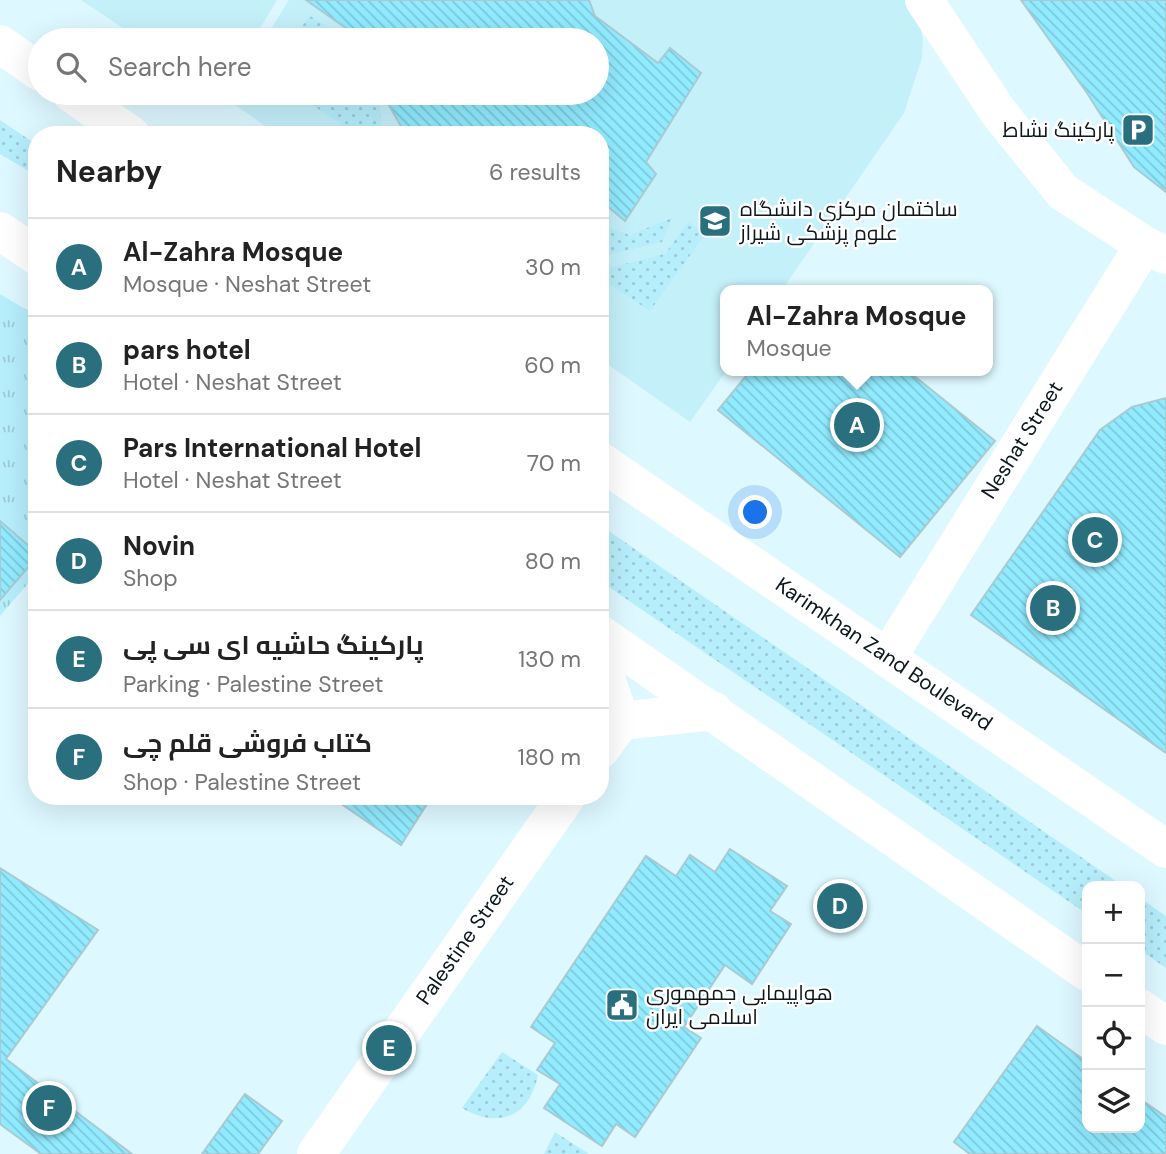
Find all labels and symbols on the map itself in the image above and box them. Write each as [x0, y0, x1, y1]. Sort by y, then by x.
parking icon: پارکینگ نشاط [1119, 111, 1157, 149]
place label: پارکینگ نشاط [1003, 116, 1114, 144]
place label: ساختمان مرکزی دانشگاه علوم پزشکی شیراز [739, 195, 958, 247]
school or university icon: ساختمان مرکزی دانشگاه علوم پزشکی شیراز [696, 202, 734, 240]
street label: Neshat Street [975, 376, 1069, 504]
pin: A [834, 399, 880, 451]
your location [738, 495, 772, 529]
pin: C [1072, 514, 1118, 566]
street label: Karimkhan Zand Boulevard [770, 571, 998, 737]
pin: B [1030, 582, 1076, 634]
street label: Palestine Street [410, 870, 520, 1010]
pin: D [817, 880, 863, 932]
place label: هواپیمایی جمهموری اسلامی ایران [646, 979, 833, 1031]
public building icon: هواپیمایی جمهموری اسلامی ایران [603, 986, 641, 1024]
pin: E [366, 1022, 412, 1074]
pin: F [26, 1082, 72, 1134]

